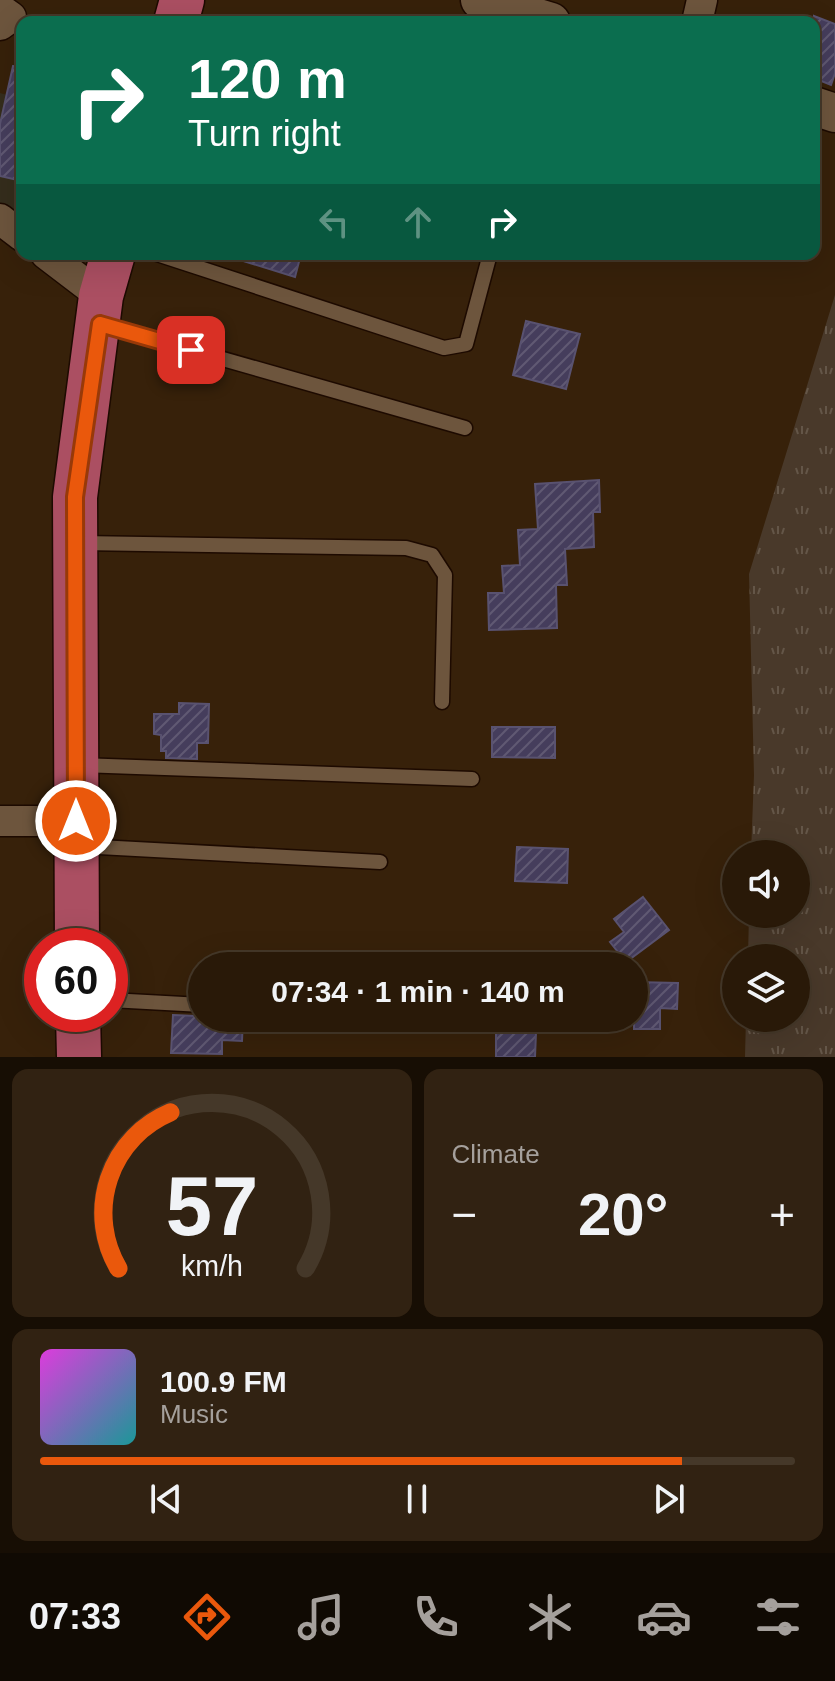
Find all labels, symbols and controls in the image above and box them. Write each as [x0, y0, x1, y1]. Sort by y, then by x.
text: 120 m [188, 47, 347, 110]
icon: right [56, 48, 160, 152]
text: Turn right [188, 113, 341, 154]
icon: left [312, 200, 356, 244]
icon: ahead [396, 200, 440, 244]
icon: right [480, 200, 524, 244]
pin [157, 316, 225, 384]
icon: arrive [169, 328, 213, 372]
position arrow [34, 779, 118, 863]
map controls [722, 840, 810, 1032]
button: sound [722, 840, 810, 928]
speed limit sign: 60 [24, 928, 128, 1032]
button: layers [722, 944, 810, 1032]
text: 07:34 · 1 min · 140 m [271, 975, 565, 1008]
text: Climate [452, 1139, 540, 1169]
text: 57 [165, 1160, 258, 1253]
text: 20° [578, 1181, 669, 1248]
text: − [452, 1190, 477, 1239]
text: + [769, 1190, 795, 1239]
text: km/h [181, 1250, 243, 1282]
text: 100.9 FM [160, 1365, 287, 1398]
text: Music [160, 1399, 228, 1429]
icon: previous [144, 1477, 188, 1521]
icon: pause [395, 1477, 439, 1521]
icon: next [647, 1477, 691, 1521]
icon: directions [179, 1589, 235, 1645]
icon: music [293, 1589, 349, 1645]
icon: phone [408, 1589, 464, 1645]
icon: climate [522, 1589, 578, 1645]
icon: car [636, 1589, 692, 1645]
icon: filters [750, 1589, 806, 1645]
text: 07:33 [29, 1596, 121, 1637]

